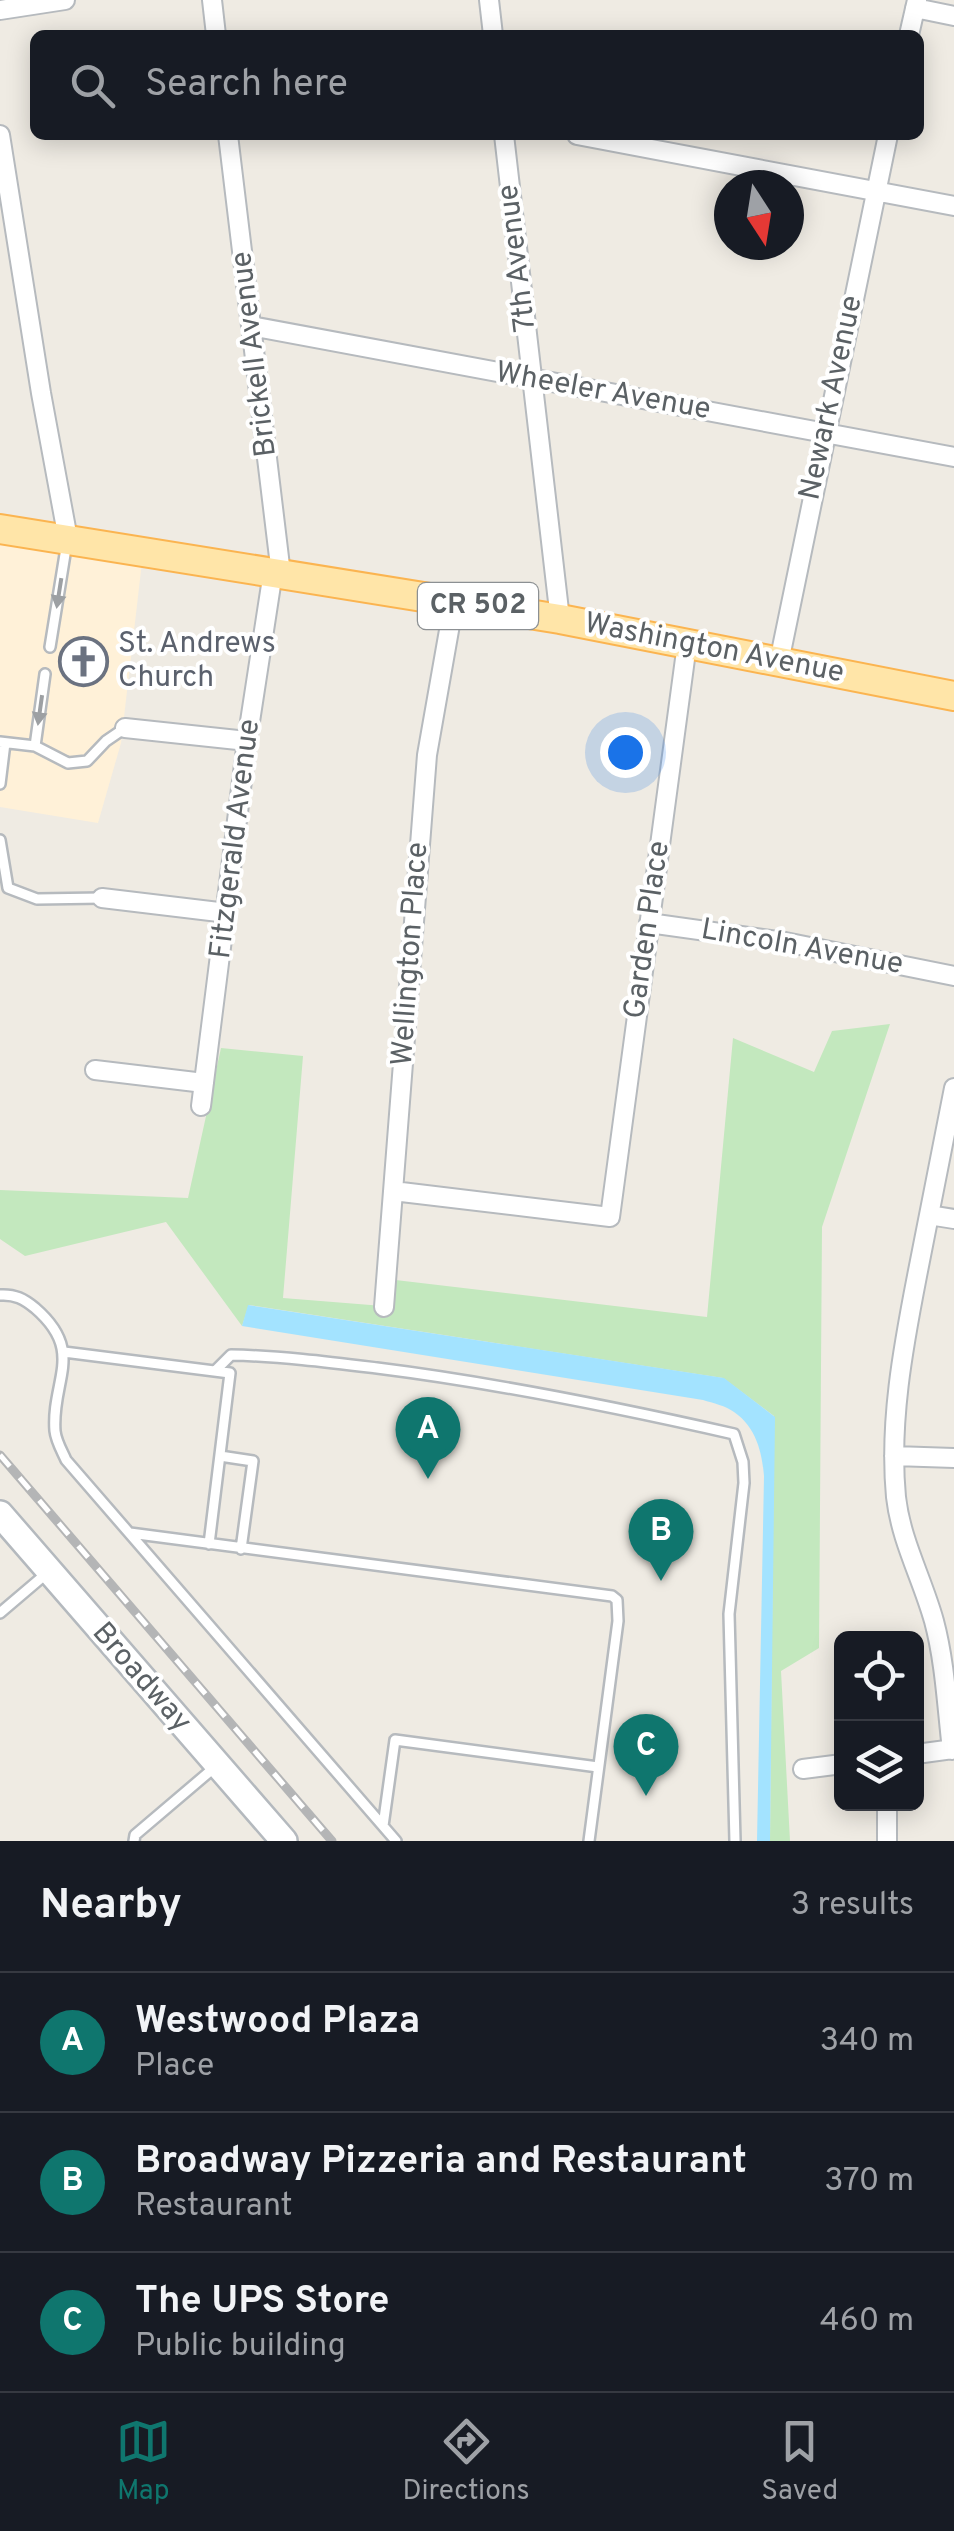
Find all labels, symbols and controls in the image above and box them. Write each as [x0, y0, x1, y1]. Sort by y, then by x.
search box [30, 30, 924, 140]
icon: search [65, 58, 120, 113]
text: Search here [145, 61, 348, 110]
north arrow [714, 170, 804, 260]
street label: 7th Avenue [491, 182, 545, 334]
street label: Brickell Avenue [224, 249, 286, 459]
street label: Newark Avenue [792, 292, 872, 504]
street label: Wheeler Avenue [493, 355, 713, 429]
one-way arrow [50, 578, 66, 609]
road number: CR 502 [418, 583, 538, 629]
street label: Washington Avenue [581, 606, 847, 692]
place label: St. Andrews Church [118, 626, 276, 697]
church icon: St. Andrews Church [57, 635, 109, 687]
one-way arrow [32, 694, 48, 726]
street label: Fitzgerald Avenue [203, 717, 269, 961]
your location [600, 727, 651, 778]
street label: Garden Place [617, 839, 679, 1021]
street label: Wellington Place [385, 841, 437, 1067]
street label: Lincoln Avenue [698, 912, 906, 984]
pin: A [396, 1396, 460, 1479]
pin: B [628, 1498, 694, 1581]
street label: Broadway [83, 1615, 199, 1741]
map controls [834, 1631, 924, 1811]
button: locate [834, 1631, 924, 1721]
pin: C [614, 1714, 678, 1796]
button: layers [834, 1721, 924, 1811]
text: Nearby [40, 1880, 182, 1933]
text: 3 results [791, 1886, 914, 1926]
text: Westwood Plaza [135, 1998, 420, 2047]
text: A [61, 2022, 84, 2062]
text: 340 m [820, 2022, 914, 2062]
text: Place [135, 2047, 214, 2087]
text: Broadway Pizzeria and Restaurant [135, 2138, 747, 2187]
text: B [61, 2162, 84, 2202]
text: 370 m [824, 2162, 914, 2202]
text: Restaurant [135, 2187, 293, 2227]
text: The UPS Store [135, 2278, 389, 2327]
text: C [62, 2302, 83, 2342]
text: 460 m [820, 2302, 914, 2342]
text: Public building [135, 2327, 346, 2367]
tab: Map [116, 2414, 171, 2510]
tab: Directions [402, 2414, 530, 2510]
tab: Saved [761, 2414, 838, 2510]

